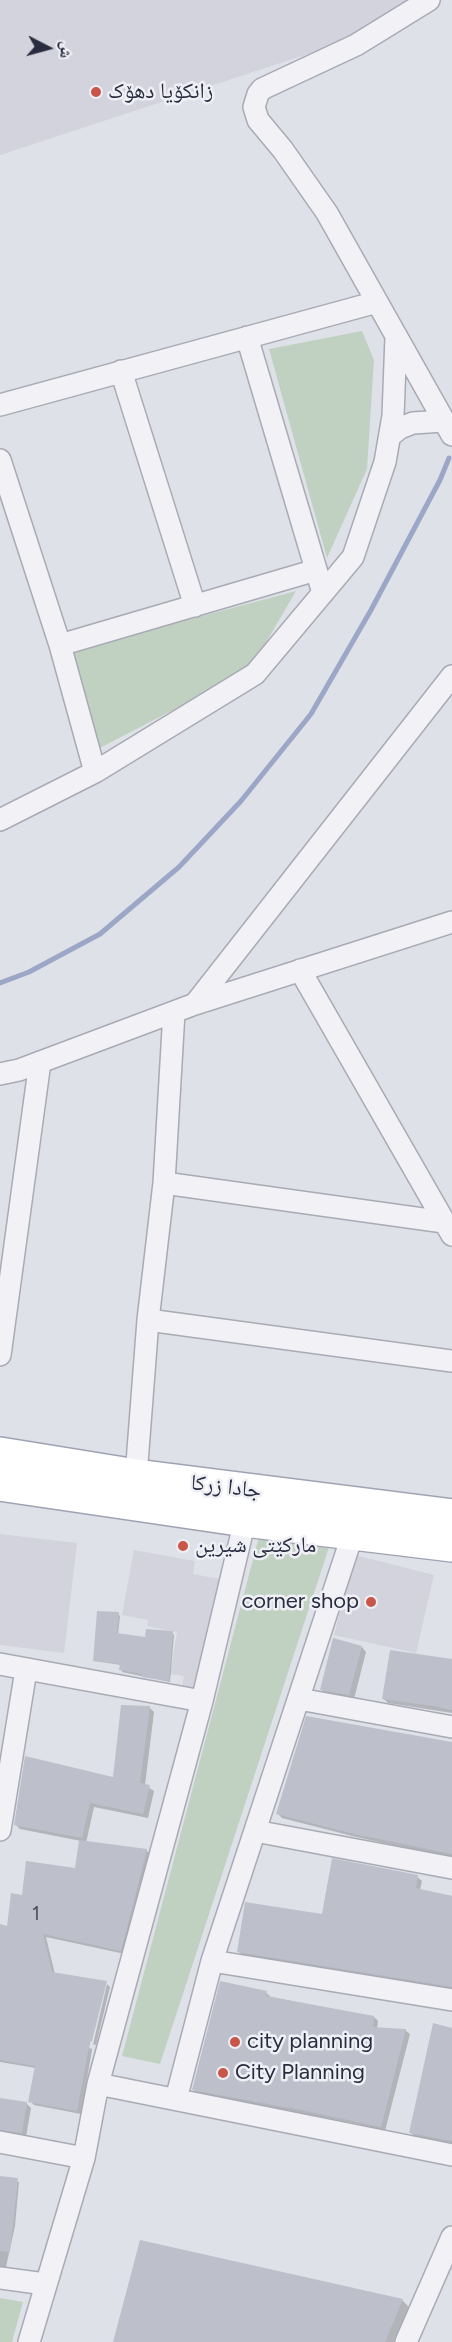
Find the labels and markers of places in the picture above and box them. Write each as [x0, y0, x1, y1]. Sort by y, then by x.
place label: زانکۆیا دهۆک [108, 79, 213, 105]
marker: زانکۆیا دهۆک [89, 85, 103, 99]
place label: مارکێتی شیرین [195, 1533, 316, 1559]
marker: مارکێتی شیرین [176, 1539, 190, 1553]
place label: corner shop [241, 1589, 359, 1615]
marker: corner shop [364, 1595, 378, 1609]
place label: city planning [247, 2029, 373, 2055]
marker: city planning [228, 2035, 242, 2049]
place label: City Planning [235, 2060, 365, 2086]
marker: City Planning [216, 2066, 230, 2080]

